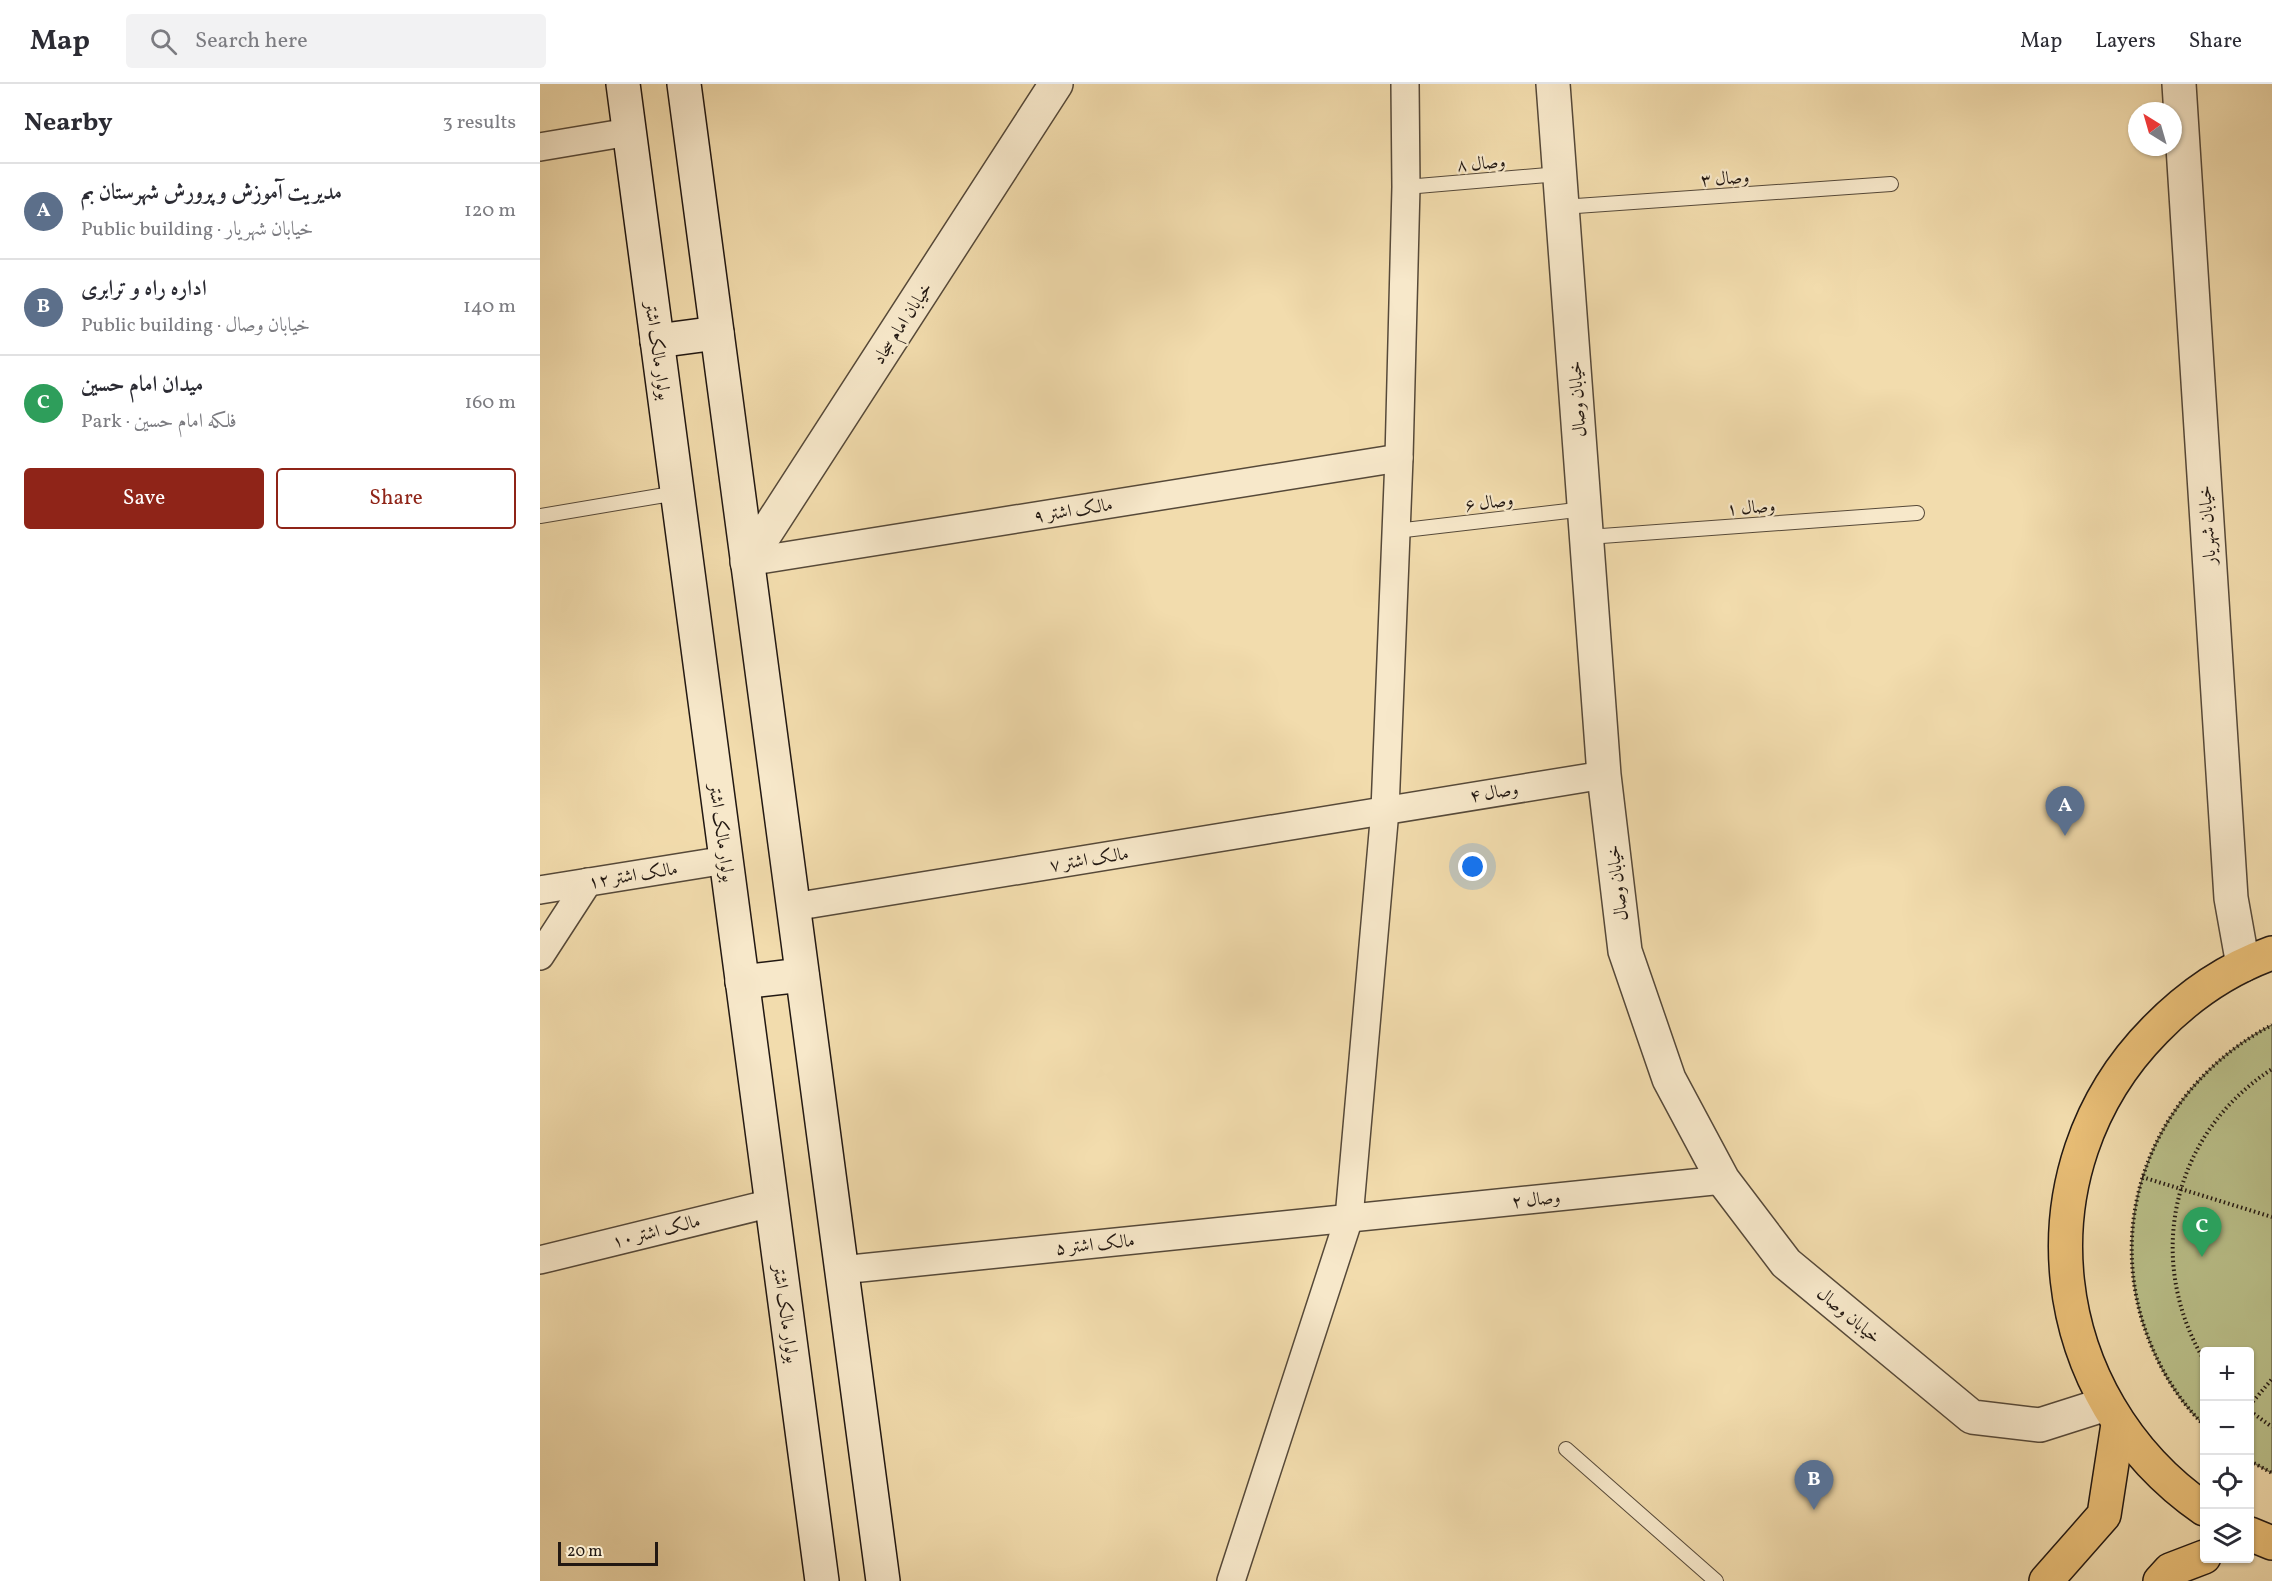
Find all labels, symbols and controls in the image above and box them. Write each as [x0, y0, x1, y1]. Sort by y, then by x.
search box [126, 14, 546, 68]
text: Map [30, 22, 90, 61]
icon: search [147, 25, 180, 58]
text: Search here [195, 26, 308, 57]
text: Map [2020, 27, 2062, 56]
text: Layers [2095, 27, 2156, 56]
text: Share [2189, 27, 2242, 56]
north arrow [2128, 102, 2182, 156]
text: Nearby [24, 105, 113, 141]
text: 3 results [442, 109, 516, 137]
street label: وصال ۸ [1456, 150, 1507, 179]
street label: وصال ۳ [1700, 165, 1750, 194]
text: مدیریت آموزش و پرورش شهرستان بم [81, 178, 342, 209]
text: A [36, 197, 51, 225]
text: 120 m [464, 197, 516, 225]
text: Public building · خیابان شهریار [81, 216, 313, 244]
text: اداره راه و ترابری [81, 274, 207, 305]
street label: خیابان امام سجاد [867, 278, 941, 371]
text: B [37, 293, 50, 321]
text: 140 m [463, 293, 516, 321]
street label: بولوار مالک اشتر [637, 298, 676, 402]
text: Public building · خیابان وصال [81, 312, 310, 340]
street label: خیابان وصال [1563, 360, 1594, 438]
text: میدان امام حسین [81, 370, 203, 401]
text: C [37, 389, 50, 417]
text: 160 m [464, 389, 516, 417]
text: Park · فلکه امام حسین [81, 408, 237, 436]
button: Save [24, 468, 264, 529]
button: Share [276, 468, 516, 529]
street label: خیابان شهریار [2193, 484, 2224, 567]
street label: وصال ۶ [1463, 488, 1515, 519]
street label: مالک اشتر ۹ [1032, 493, 1115, 530]
street label: وصال ۱ [1726, 494, 1776, 523]
street label: وصال ۴ [1468, 777, 1520, 810]
street label: بولوار مالک اشتر [701, 780, 740, 884]
pin: A [2046, 786, 2084, 836]
street label: مالک اشتر ۷ [1048, 842, 1131, 879]
street label: خیابان وصال [1601, 843, 1636, 922]
your location [1458, 852, 1487, 881]
street label: مالک اشتر ۱۲ [587, 857, 680, 896]
street label: وصال ۲ [1511, 1186, 1562, 1215]
pin: C [2182, 1208, 2222, 1257]
street label: مالک اشتر ۱۰ [610, 1209, 703, 1256]
street label: مالک اشتر ۵ [1054, 1229, 1136, 1262]
street label: بولوار مالک اشتر [765, 1261, 804, 1365]
street label: خیابان وصال [1811, 1282, 1885, 1350]
map controls [2200, 1347, 2254, 1563]
button: + [2200, 1347, 2254, 1401]
button: − [2200, 1401, 2254, 1455]
button: locate [2200, 1455, 2254, 1509]
pin: B [1794, 1460, 1834, 1510]
button: layers [2200, 1509, 2254, 1563]
scale bar [558, 1539, 658, 1566]
text: 20 m [567, 1541, 602, 1563]

